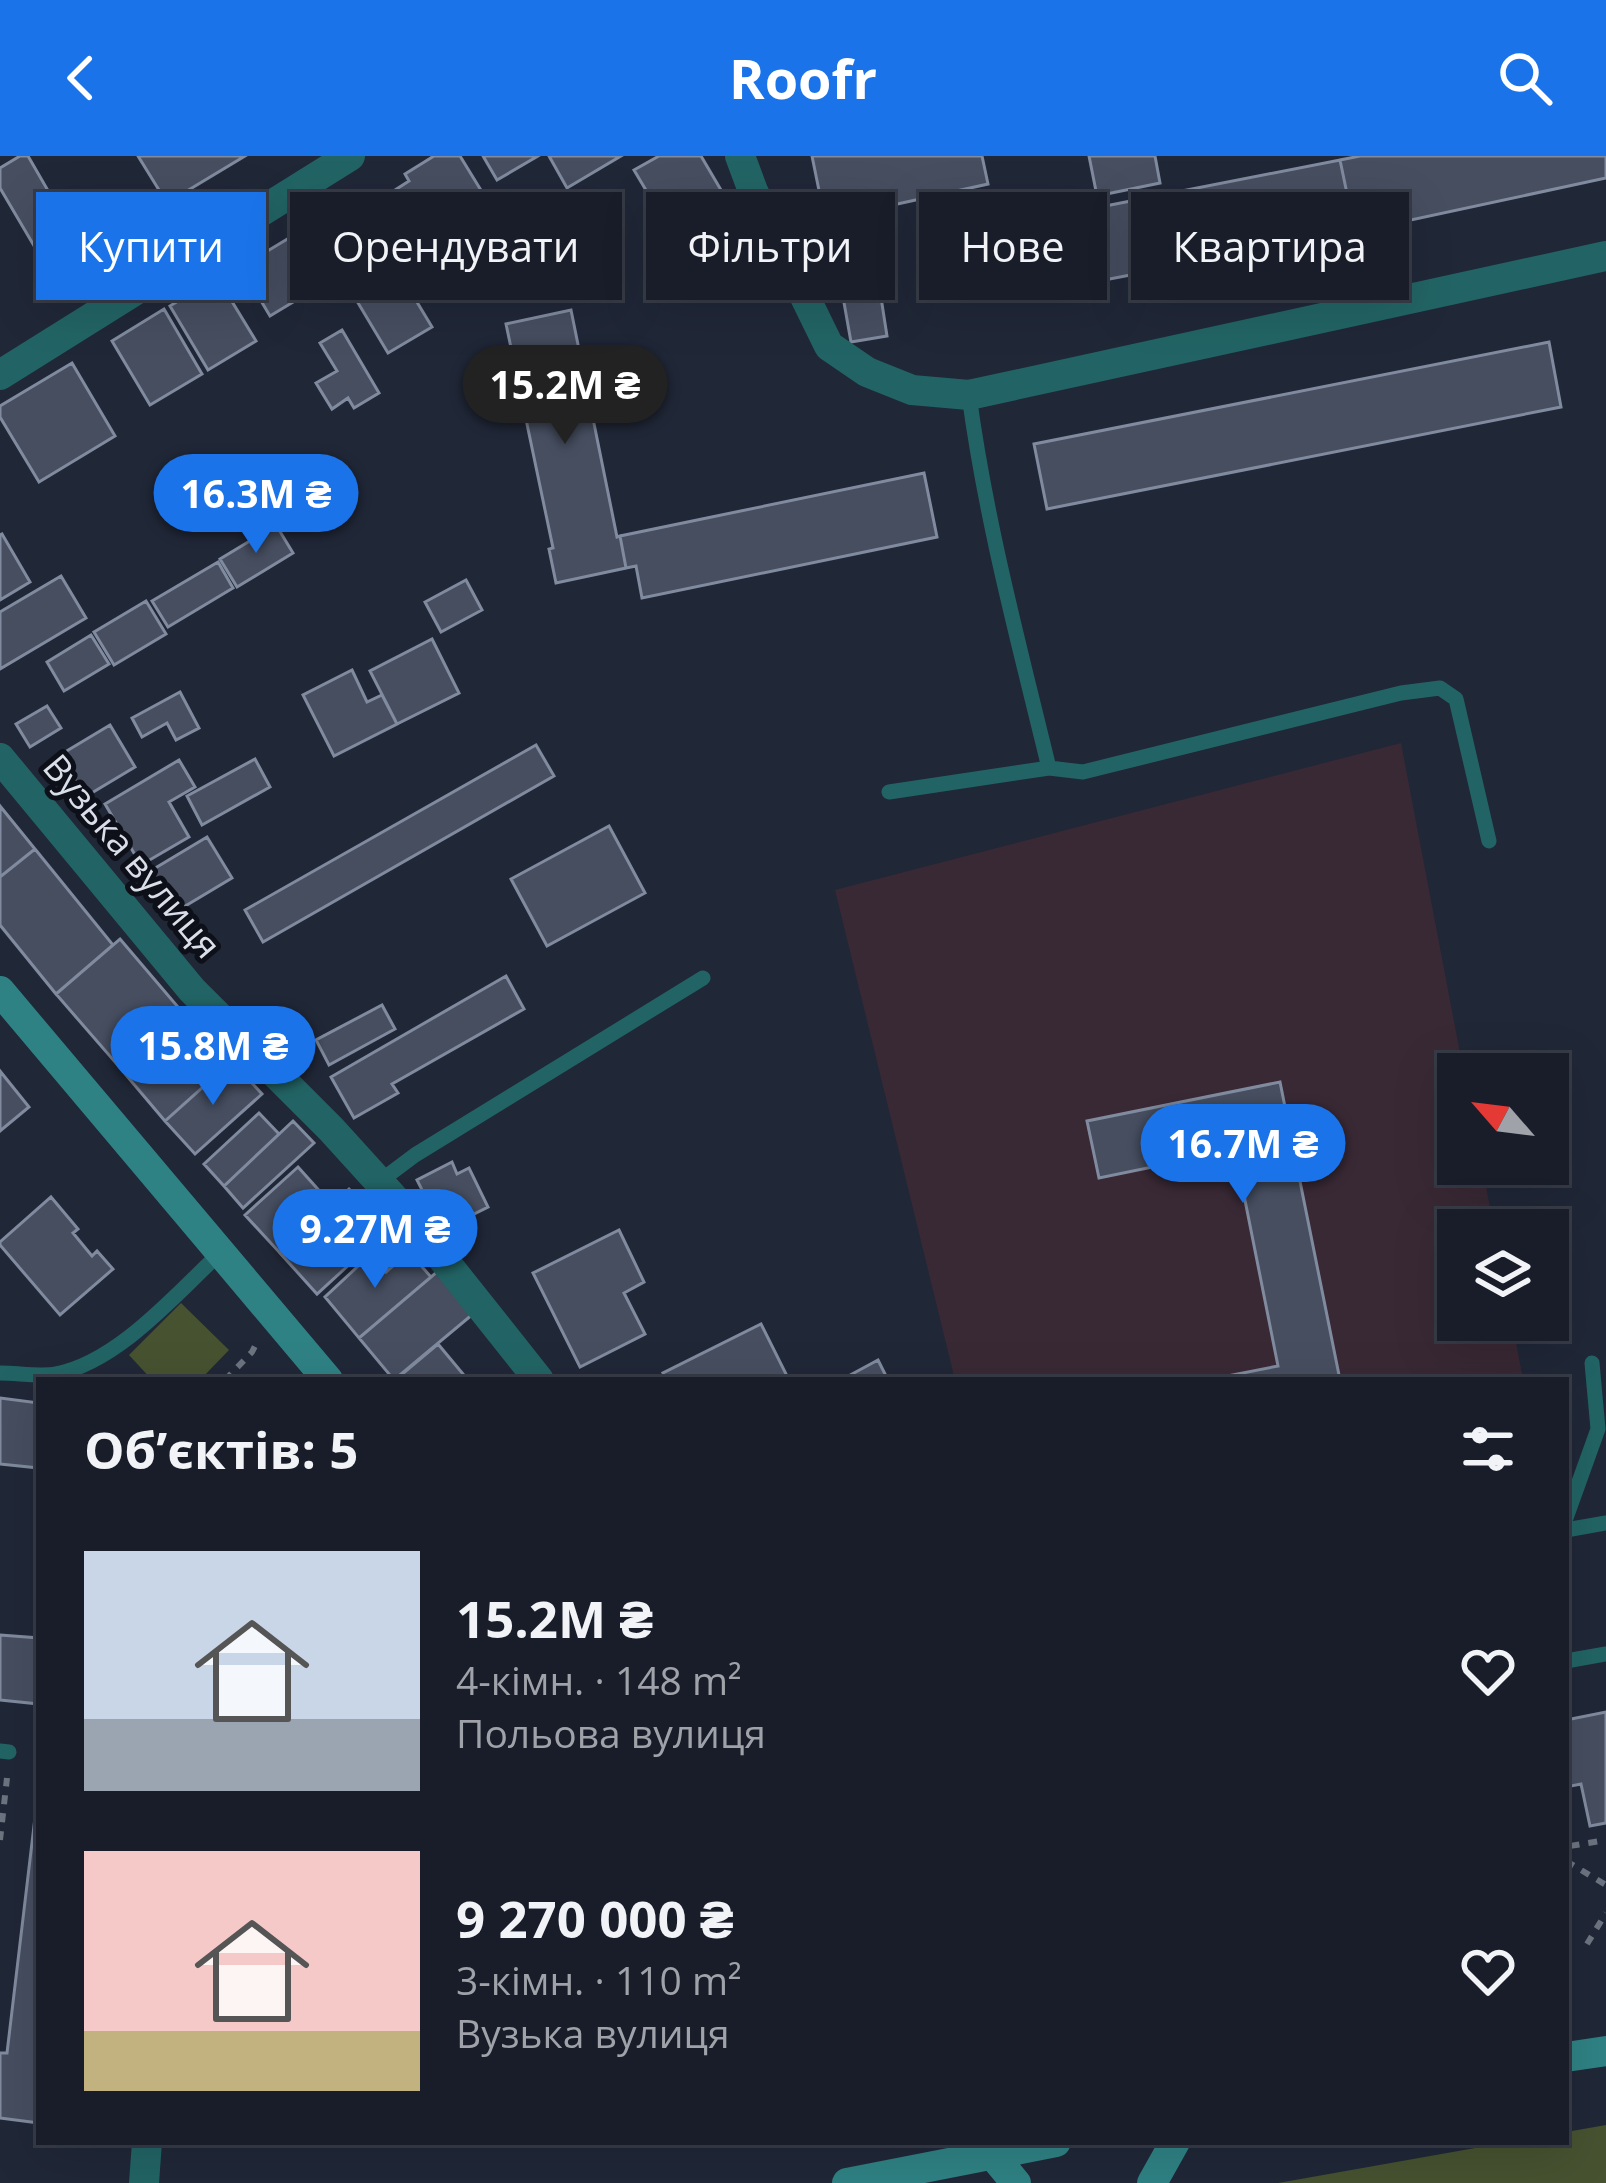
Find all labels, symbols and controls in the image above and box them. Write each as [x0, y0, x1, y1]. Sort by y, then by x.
text: Roofr [729, 41, 877, 115]
icon: back [48, 45, 114, 111]
icon: search [1492, 45, 1558, 111]
chip: Купити [36, 192, 266, 300]
chip: Орендувати [290, 192, 622, 300]
chip: Фільтри [646, 192, 895, 300]
chip: Нове [919, 192, 1107, 300]
chip: Квартира [1131, 192, 1409, 300]
pin: 15.2M ₴ [454, 345, 676, 447]
text: 15.2M ₴ [490, 357, 640, 410]
pin: 16.3M ₴ [145, 454, 367, 556]
text: 16.3M ₴ [181, 466, 331, 519]
street label: Вузька вулиця [32, 743, 232, 968]
pin: 15.8M ₴ [102, 1006, 324, 1108]
text: 15.8M ₴ [138, 1018, 288, 1071]
north arrow [1437, 1053, 1569, 1185]
map controls [1437, 1053, 1569, 1341]
pin: 16.7M ₴ [1132, 1104, 1354, 1206]
text: 16.7M ₴ [1168, 1116, 1318, 1169]
pin: 9.27M ₴ [264, 1189, 486, 1291]
text: 9.27M ₴ [300, 1201, 450, 1254]
button: layers [1437, 1209, 1569, 1341]
text: Об’єктів: 5 [84, 1414, 358, 1484]
icon: filters [1455, 1416, 1521, 1482]
text: 15.2M ₴ [456, 1583, 653, 1653]
icon: home [180, 1599, 324, 1743]
icon: heart [1455, 1638, 1521, 1704]
text: 4-кімн. · 148 m² [456, 1653, 742, 1706]
text: Польова вулиця [456, 1706, 766, 1759]
text: 9 270 000 ₴ [456, 1883, 734, 1953]
icon: home [180, 1899, 324, 2043]
icon: heart [1455, 1938, 1521, 2004]
text: 3-кімн. · 110 m² [456, 1953, 742, 2006]
text: Вузька вулиця [456, 2006, 730, 2059]

